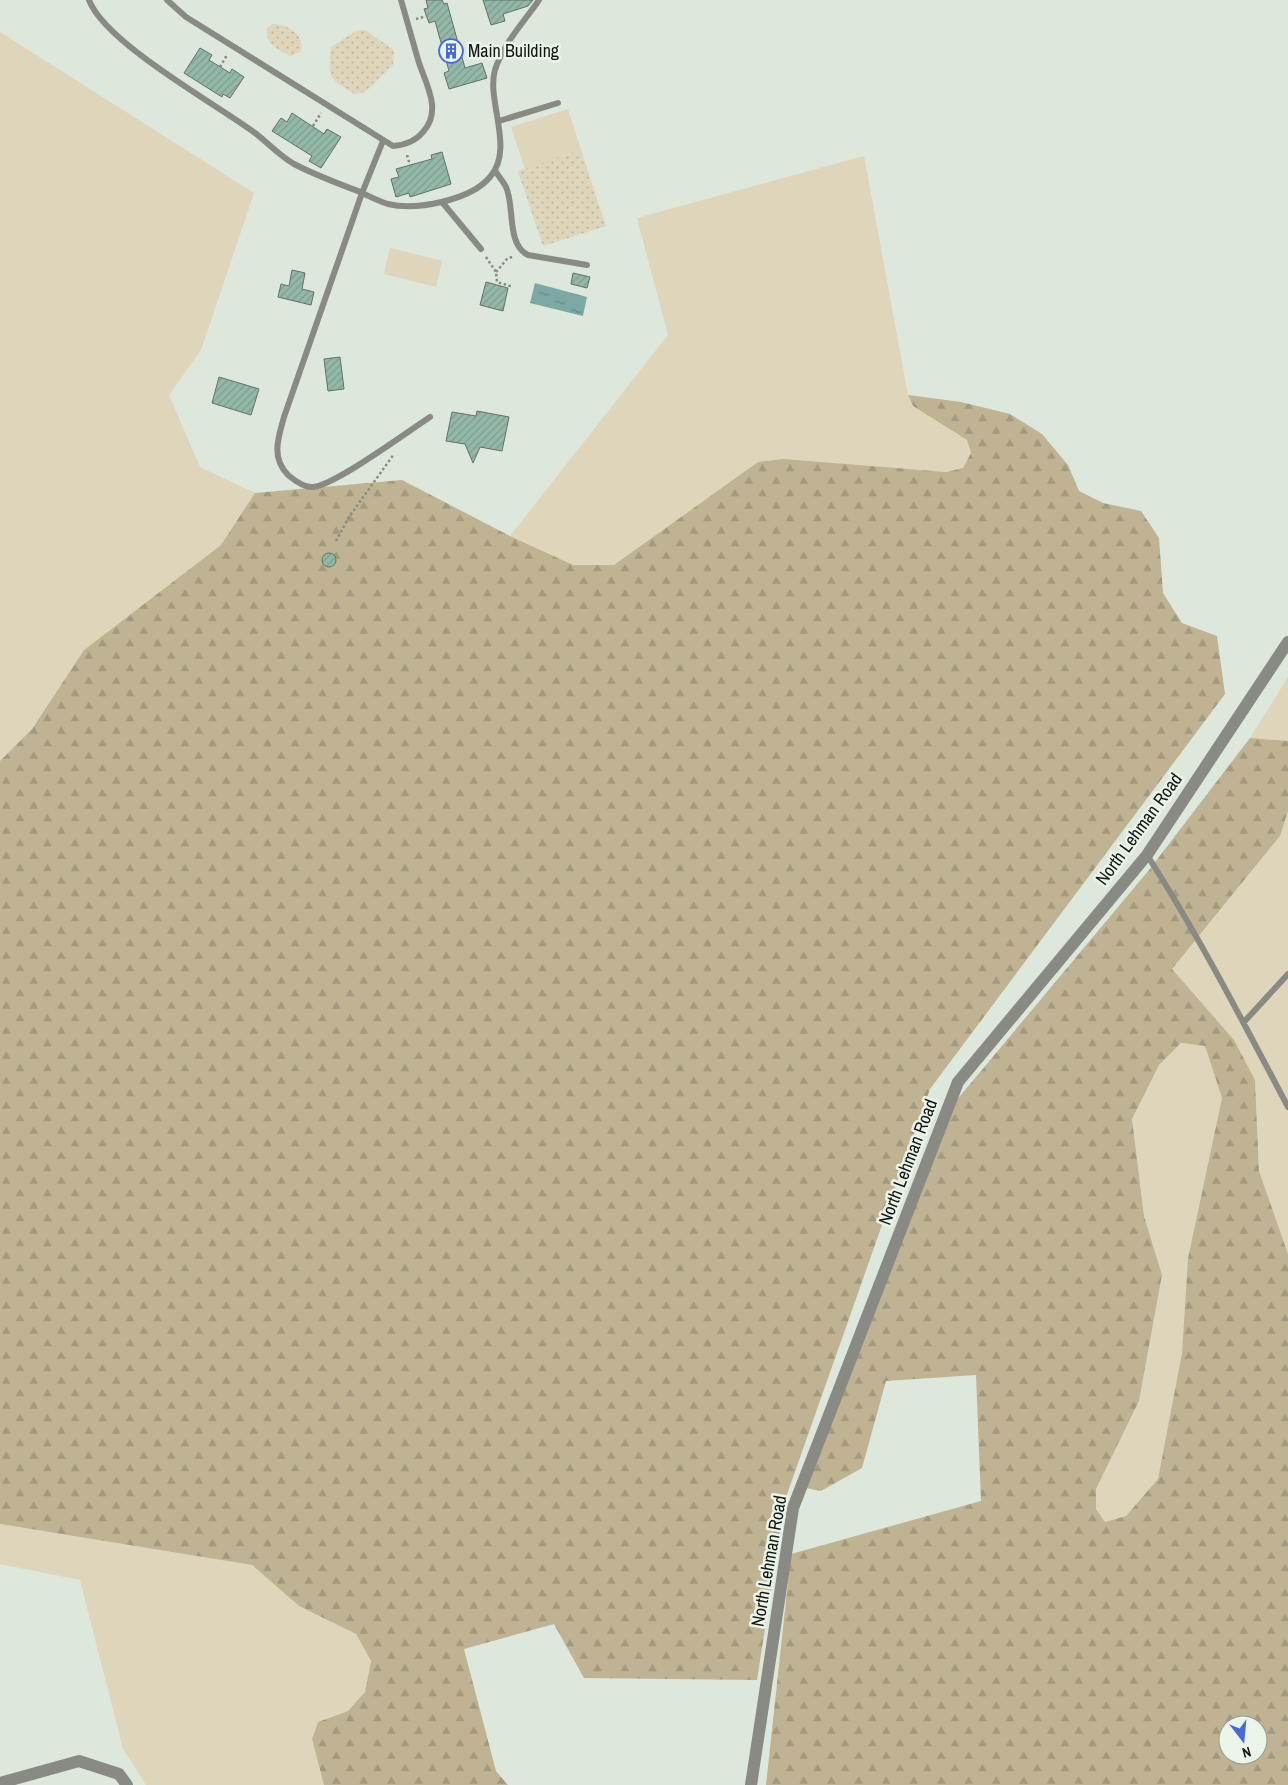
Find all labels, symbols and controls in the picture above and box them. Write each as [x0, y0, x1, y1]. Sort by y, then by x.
building icon: Main Building [438, 38, 464, 64]
place label: Main Building [468, 38, 560, 63]
street label: North Lehman Road [1089, 768, 1188, 890]
street label: North Lehman Road [872, 1095, 943, 1228]
street label: North Lehman Road [745, 1493, 792, 1629]
north arrow [1218, 1715, 1268, 1765]
text: N [1240, 1743, 1253, 1762]

